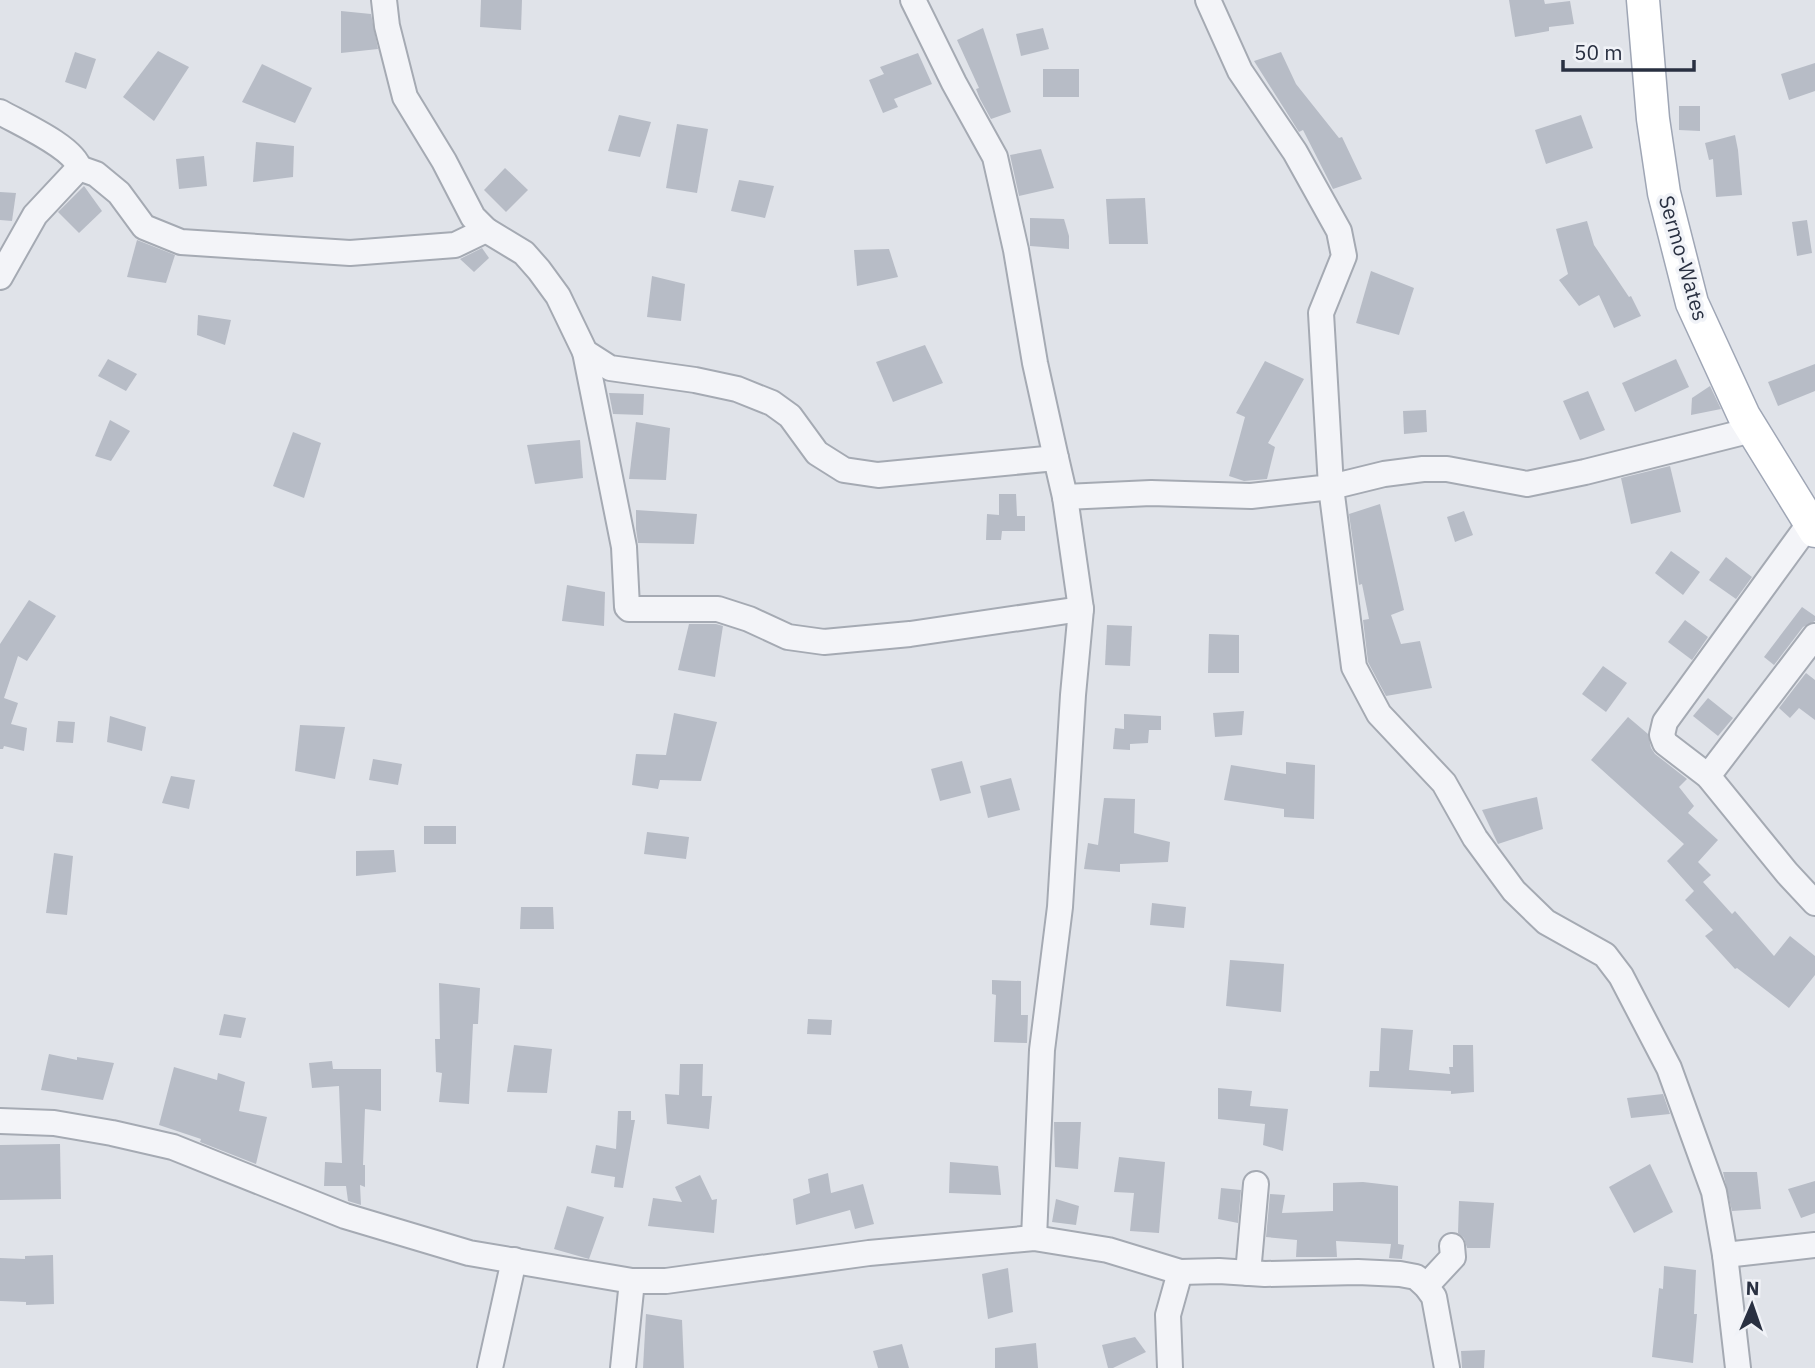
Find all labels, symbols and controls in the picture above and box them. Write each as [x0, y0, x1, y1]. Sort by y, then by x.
scale bar [1563, 28, 1694, 72]
text: 50 m [1574, 38, 1623, 66]
street label: Sermo-Wates [1653, 192, 1715, 324]
north arrow [1717, 1270, 1787, 1340]
text: N [1745, 1276, 1760, 1300]

